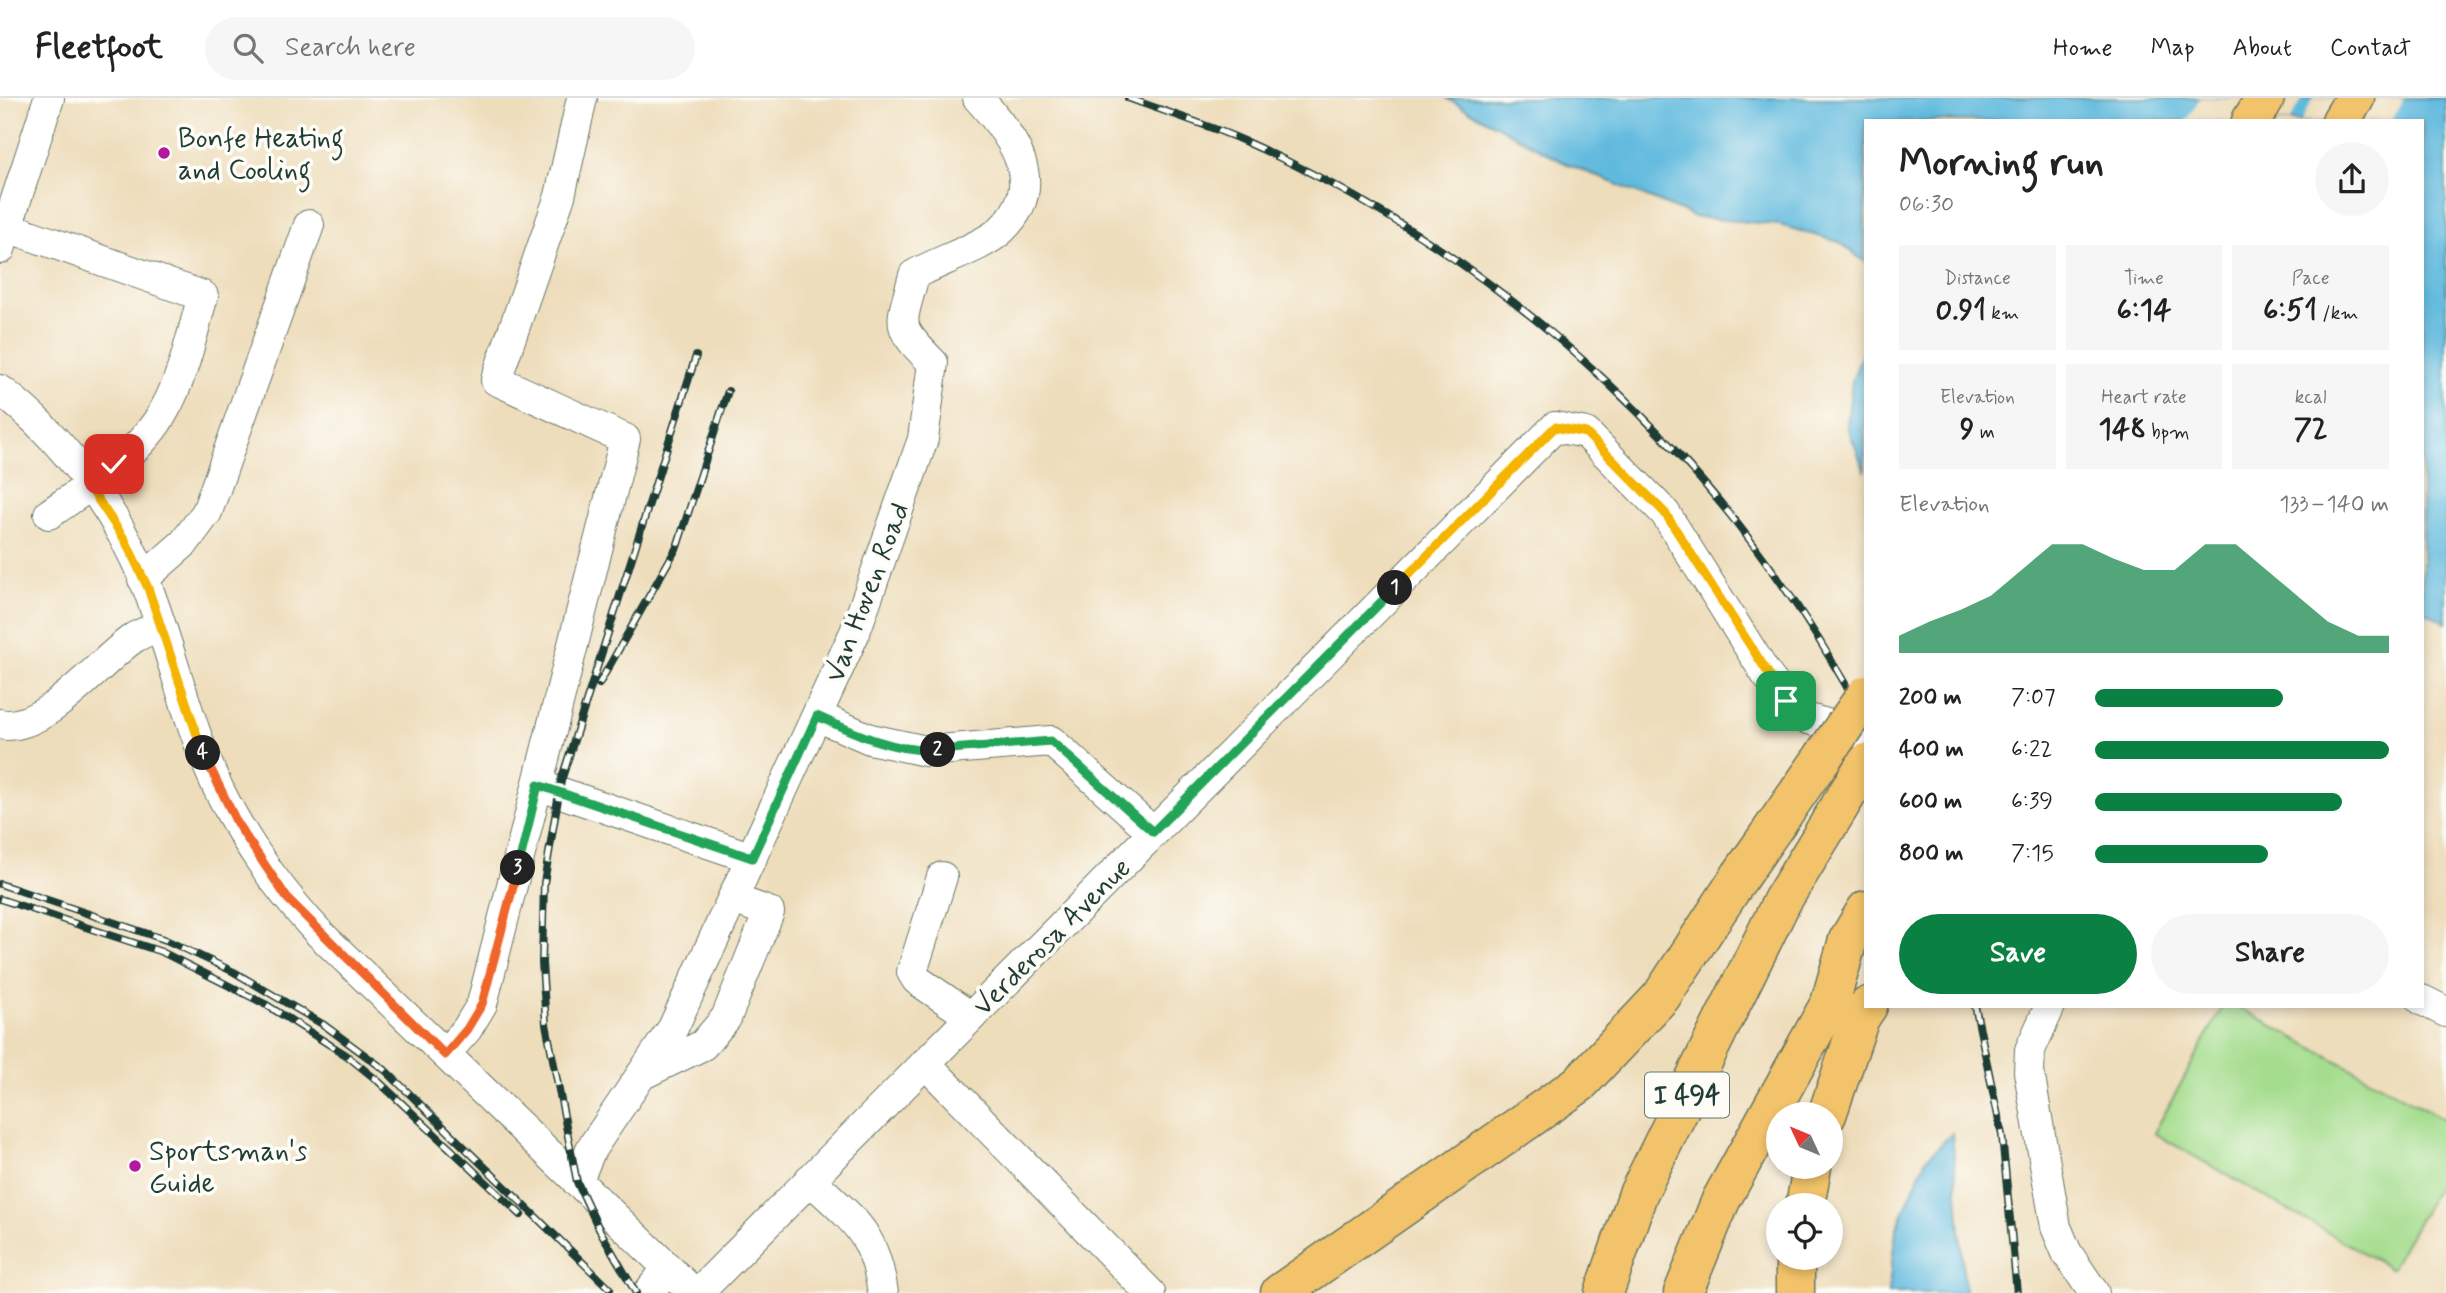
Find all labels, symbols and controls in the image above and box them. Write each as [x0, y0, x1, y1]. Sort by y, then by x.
search box [205, 17, 695, 80]
text: Fleetfoot [35, 26, 163, 70]
icon: search [229, 29, 267, 67]
text: Search here [285, 31, 416, 65]
text: Home [2053, 33, 2113, 64]
text: Map [2151, 33, 2195, 64]
text: About [2233, 33, 2292, 64]
text: Contact [2330, 33, 2411, 64]
place label: Bonfe Heating and Cooling [178, 121, 344, 193]
text: Morning run [1899, 139, 2104, 188]
button: share [2315, 142, 2389, 216]
marker: Bonfe Heating and Cooling [156, 145, 172, 161]
text: 06:30 [1899, 190, 1954, 220]
text: Distance [1944, 266, 2011, 291]
text: Time [2124, 266, 2164, 291]
text: Pace [2292, 266, 2330, 291]
text: 0.91 [1936, 291, 1986, 330]
text: 6:14 [2116, 291, 2171, 330]
text: 6:51 [2263, 291, 2317, 330]
text: km [1986, 301, 2019, 326]
text: /km [2317, 301, 2358, 326]
text: Elevation [1940, 385, 2015, 410]
text: Heart rate [2101, 385, 2187, 410]
text: kcal [2295, 385, 2327, 410]
text: 9 [1960, 410, 1975, 449]
text: 148 [2098, 410, 2146, 449]
text: 72 [2294, 410, 2328, 449]
text: m [1975, 420, 1995, 445]
text: bpm [2146, 420, 2190, 445]
pin [84, 434, 144, 494]
icon: check [95, 445, 133, 483]
text: Elevation [1899, 490, 1990, 520]
text: 133–140 m [2279, 490, 2389, 520]
street label: Van Hoven Road [817, 498, 920, 688]
pin: 1 [1378, 570, 1412, 606]
text: 1 [1390, 575, 1399, 600]
pin [1756, 671, 1816, 731]
icon: arrive [1767, 682, 1805, 720]
text: 200 m [1899, 683, 1962, 713]
text: 7:07 [2011, 683, 2056, 713]
pin: 2 [920, 732, 956, 768]
text: 400 m [1899, 735, 1964, 765]
text: 6:22 [2011, 735, 2052, 765]
pin: 4 [186, 736, 220, 770]
text: 2 [933, 737, 942, 762]
text: 4 [197, 740, 208, 765]
text: 600 m [1899, 787, 1962, 817]
text: 6:39 [2011, 787, 2053, 817]
text: 800 m [1899, 839, 1963, 869]
text: 7:15 [2011, 839, 2054, 869]
pin: 3 [500, 850, 536, 886]
street label: Verderosa Avenue [966, 851, 1140, 1025]
text: 3 [513, 855, 522, 880]
button: Save [1899, 914, 2137, 994]
button: Share [2151, 914, 2389, 994]
road number: I 494 [1645, 1072, 1729, 1118]
north arrow [1766, 1102, 1843, 1180]
map controls [1766, 1102, 1843, 1270]
place label: Sportsman's Guide [149, 1134, 307, 1203]
marker: Sportsman's Guide [127, 1158, 143, 1174]
button: locate [1766, 1193, 1843, 1270]

